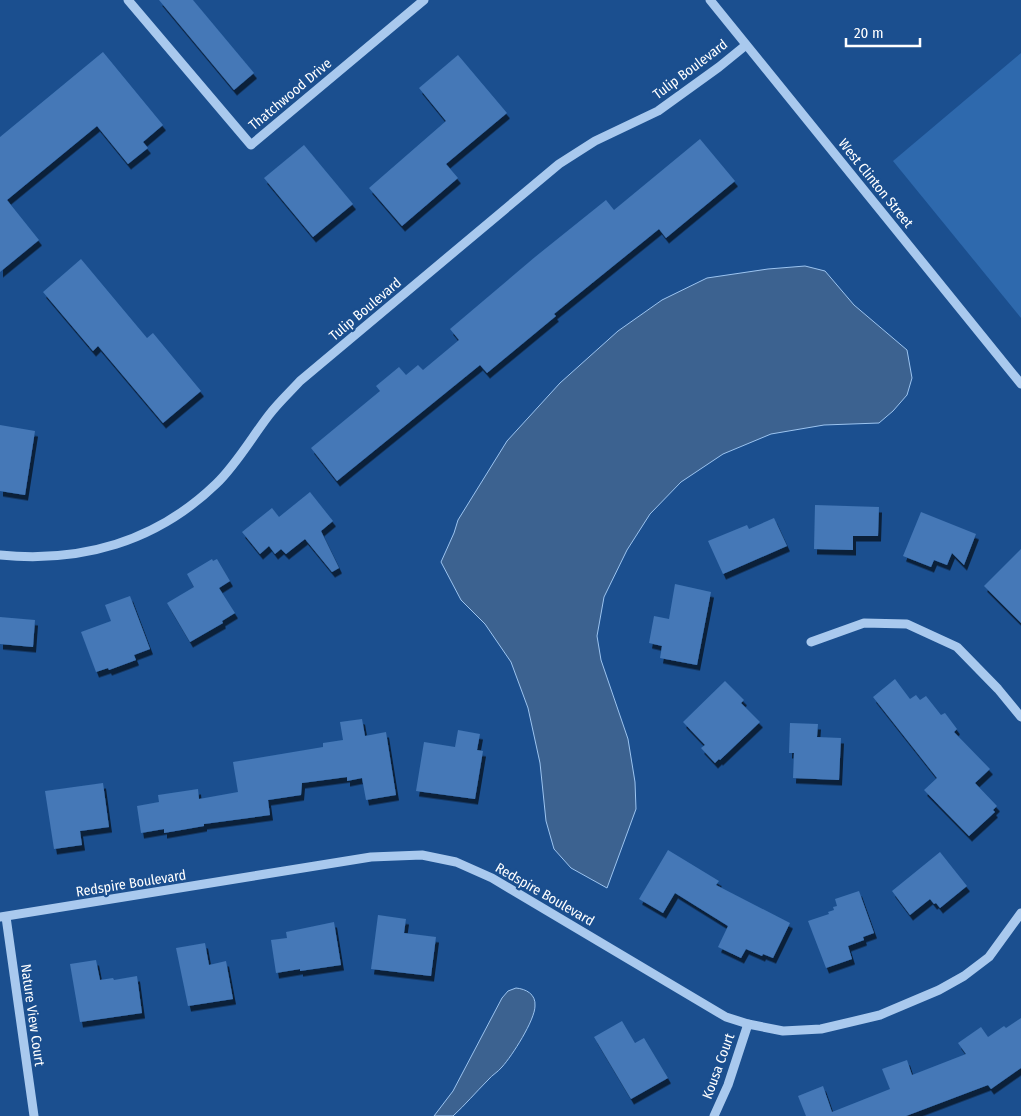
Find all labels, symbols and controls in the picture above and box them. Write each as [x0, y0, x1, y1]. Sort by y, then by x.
scale bar [846, 15, 920, 47]
text: 20 m [854, 24, 884, 42]
street label: Tulip Boulevard [650, 36, 731, 103]
street label: Thatchwood Drive [245, 55, 335, 134]
street label: West Clinton Street [835, 135, 917, 232]
street label: Tulip Boulevard [326, 274, 405, 344]
street label: Redspire Boulevard [492, 859, 597, 930]
street label: Redspire Boulevard [75, 866, 187, 901]
street label: Nature View Court [17, 963, 48, 1068]
street label: Kousa Court [699, 1030, 738, 1101]

